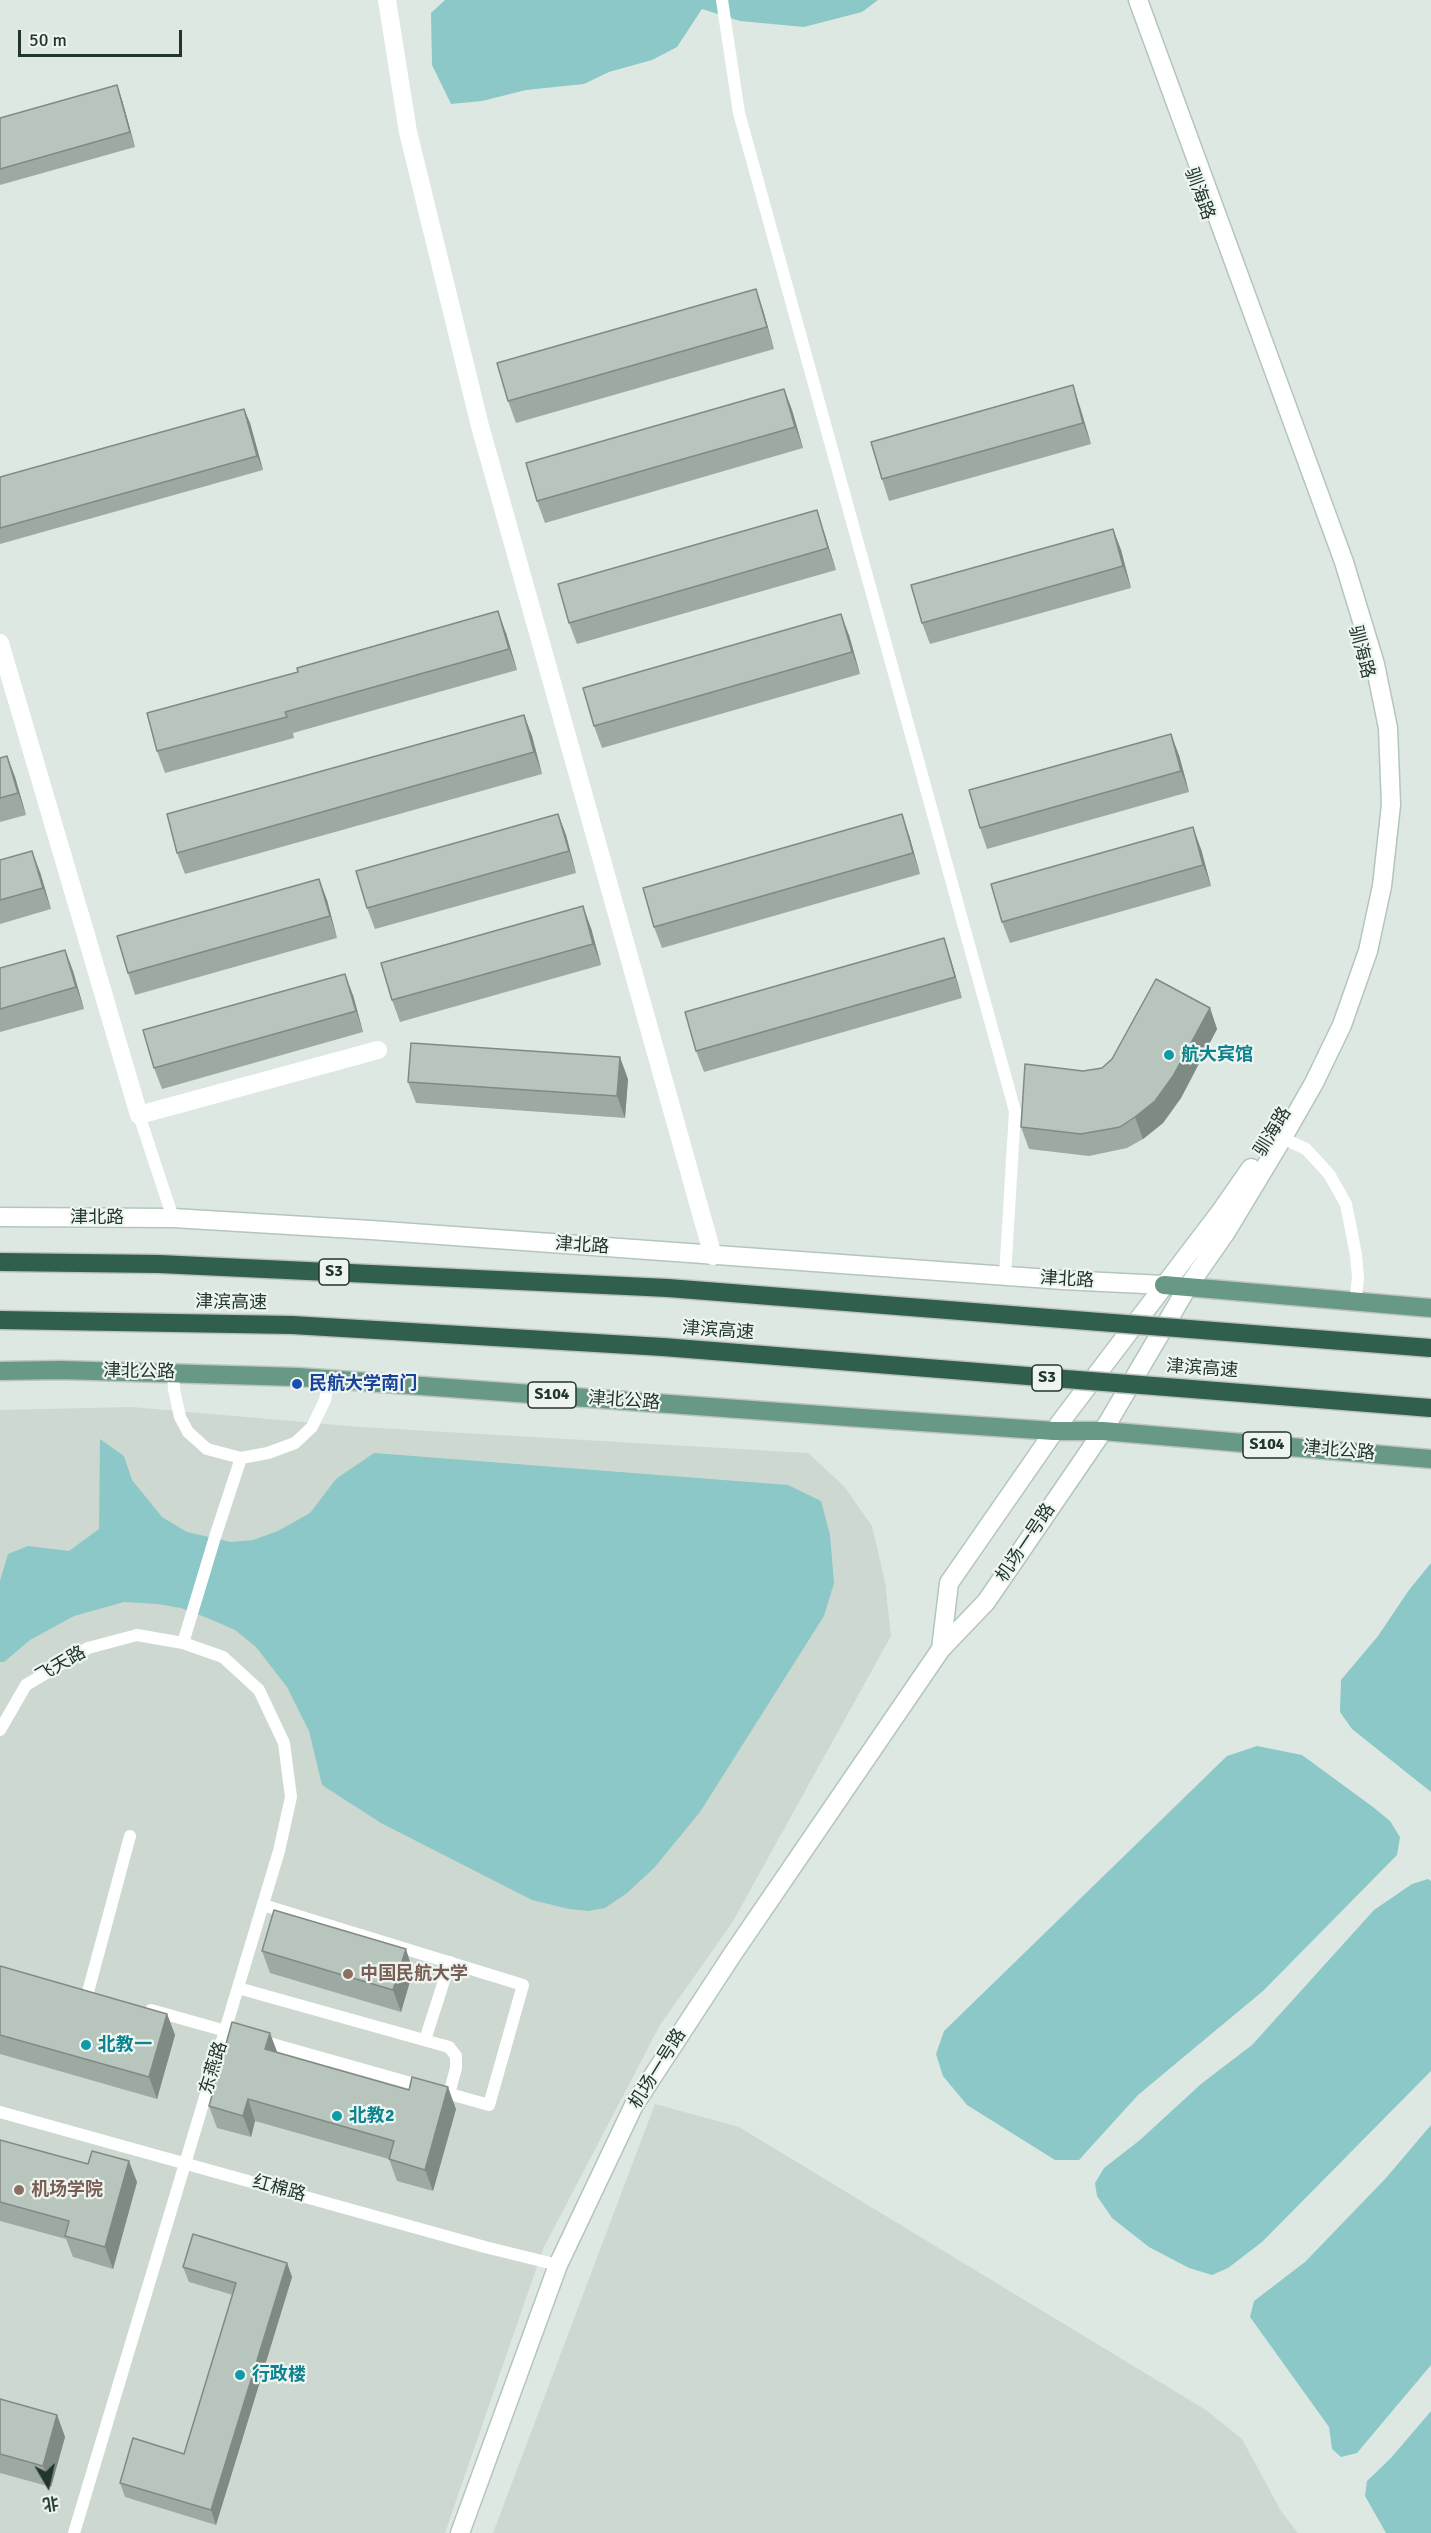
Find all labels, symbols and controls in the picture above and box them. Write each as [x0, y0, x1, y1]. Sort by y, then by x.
scale bar [21, 18, 184, 56]
text: 50 m [29, 29, 67, 51]
street label: 驯海路 [1180, 165, 1218, 223]
street label: 驯海路 [1344, 623, 1378, 681]
place label: 航大宾馆 [1181, 1044, 1253, 1066]
marker: 航大宾馆 [1162, 1048, 1176, 1062]
street label: 驯海路 [1250, 1103, 1296, 1161]
street label: 津北路 [70, 1207, 124, 1229]
street label: 津北路 [554, 1233, 610, 1259]
road number: S3 [319, 1259, 349, 1285]
street label: 津北路 [1039, 1268, 1095, 1292]
street label: 津滨高速 [195, 1292, 267, 1314]
street label: 津滨高速 [681, 1318, 755, 1344]
street label: 津滨高速 [1165, 1356, 1239, 1382]
street label: 津北公路 [103, 1361, 175, 1383]
road number: S3 [1032, 1365, 1062, 1391]
place label: 民航大学南门 [309, 1373, 417, 1395]
marker: 民航大学南门 [290, 1377, 304, 1391]
road number: S104 [528, 1382, 576, 1408]
street label: 津北公路 [587, 1388, 661, 1414]
road number: S104 [1243, 1432, 1291, 1458]
street label: 津北公路 [1302, 1437, 1376, 1465]
street label: 机场一号路 [992, 1500, 1060, 1586]
street label: 飞天路 [32, 1642, 90, 1688]
place label: 中国民航大学 [360, 1963, 468, 1985]
marker: 中国民航大学 [341, 1967, 355, 1981]
street label: 机场一号路 [625, 2025, 691, 2113]
place label: 北教一 [98, 2034, 152, 2056]
marker: 北教一 [79, 2038, 93, 2052]
street label: 东燕路 [196, 2039, 232, 2097]
place label: 北教2 [349, 2105, 395, 2127]
marker: 北教2 [330, 2109, 344, 2123]
street label: 红棉路 [250, 2172, 308, 2206]
place label: 机场学院 [31, 2179, 103, 2201]
marker: 机场学院 [12, 2183, 26, 2197]
place label: 行政楼 [252, 2364, 306, 2386]
marker: 行政楼 [233, 2368, 247, 2382]
north arrow [18, 2455, 78, 2515]
text: 北 [41, 2492, 60, 2514]

